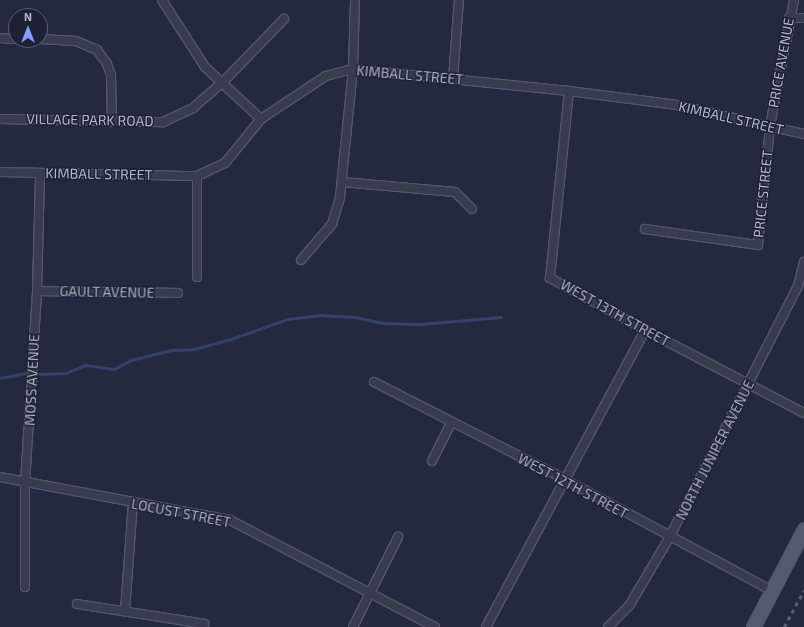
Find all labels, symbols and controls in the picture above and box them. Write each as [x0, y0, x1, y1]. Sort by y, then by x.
north arrow [8, 8, 48, 48]
text: N [24, 10, 32, 23]
street label: PRICE AVENUE [765, 17, 797, 109]
street label: KIMBALL STREET [356, 62, 464, 88]
street label: KIMBALL STREET [677, 98, 785, 138]
street label: VILLAGE PARK ROAD [26, 110, 154, 130]
street label: PRICE STREET [750, 149, 776, 239]
street label: KIMBALL STREET [45, 165, 153, 183]
street label: WEST 13TH STREET [557, 276, 673, 350]
street label: GAULT AVENUE [59, 283, 155, 301]
street label: MOSS AVENUE [21, 334, 43, 426]
street label: NORTH JUNIPER AVENUE [672, 377, 758, 523]
street label: WEST 12TH STREET [515, 450, 631, 522]
street label: LOCUST STREET [130, 495, 232, 531]

